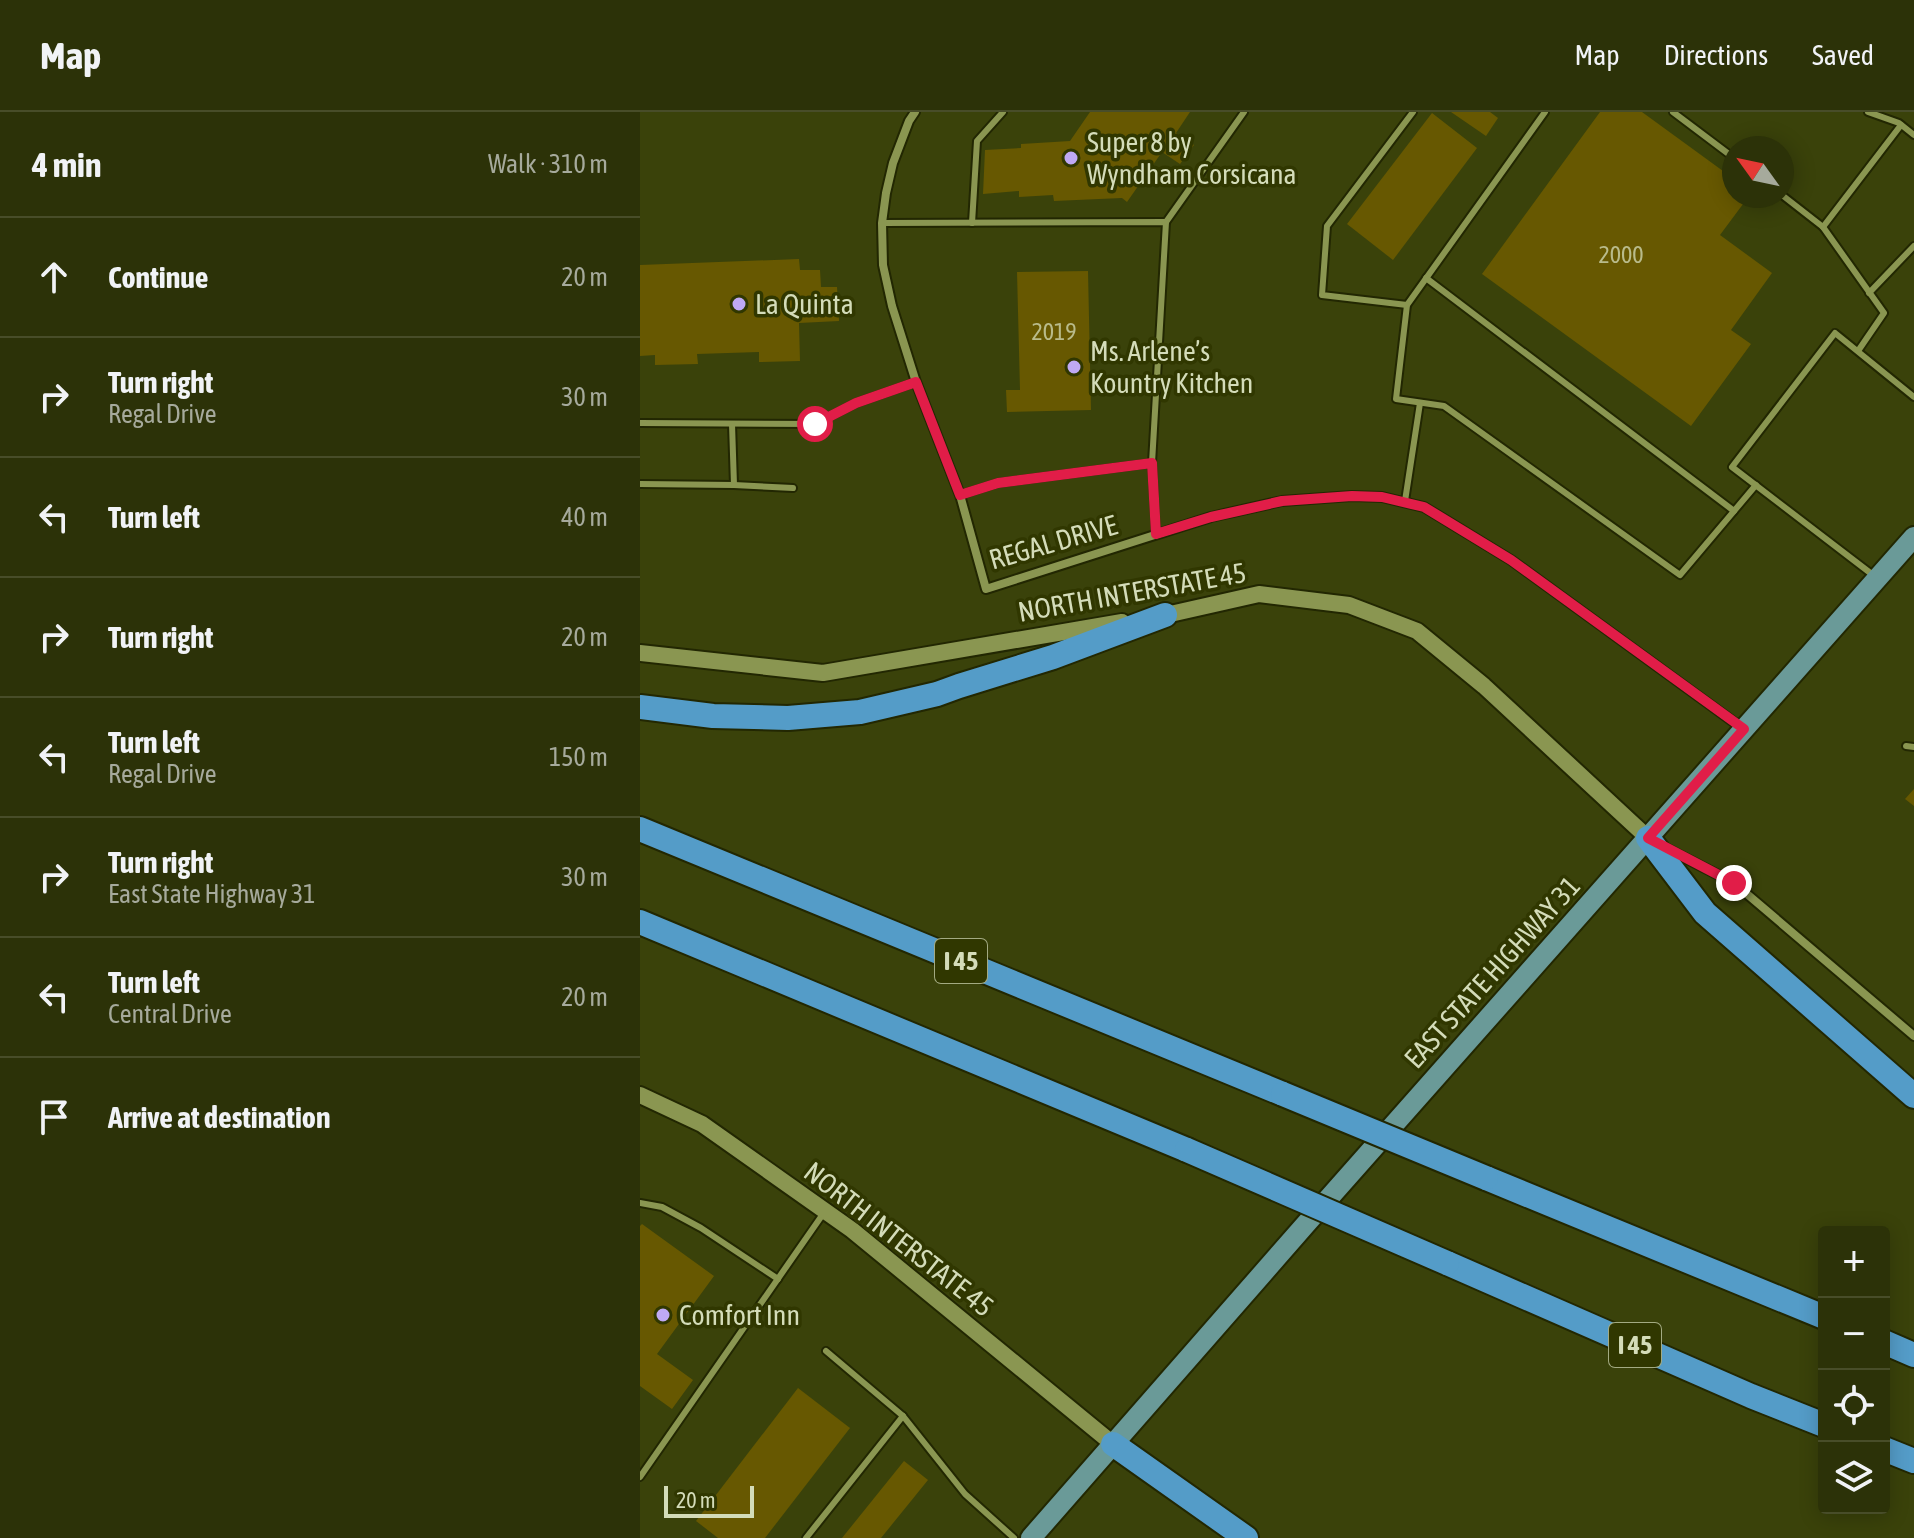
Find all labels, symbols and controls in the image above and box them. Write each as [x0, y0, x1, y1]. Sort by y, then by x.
text: Map [40, 34, 101, 77]
text: Map [1575, 39, 1620, 71]
text: Directions [1664, 39, 1768, 71]
text: Saved [1812, 39, 1874, 71]
place label: Super 8 by Wyndham Corsicana [1087, 126, 1297, 190]
north arrow [1722, 136, 1794, 208]
text: 4 min [32, 145, 101, 184]
text: Walk · 310 m [488, 149, 608, 179]
marker: Super 8 by Wyndham Corsicana [1062, 149, 1080, 167]
house number: 2000 [1598, 241, 1644, 268]
icon: ahead [32, 255, 76, 299]
text: Continue [108, 260, 208, 294]
text: 20 m [561, 262, 608, 292]
place label: La Quinta [755, 288, 854, 320]
marker: La Quinta [730, 295, 748, 313]
house number: 2019 [1031, 318, 1077, 345]
place label: Ms. Arlene’s Kountry Kitchen [1090, 335, 1253, 399]
marker: Ms. Arlene’s Kountry Kitchen [1065, 358, 1083, 376]
text: Turn right [108, 365, 214, 399]
icon: right [32, 375, 76, 419]
text: 30 m [561, 382, 608, 412]
text: Regal Drive [108, 399, 216, 429]
route start [797, 406, 833, 442]
icon: left [32, 495, 76, 539]
text: Turn left [108, 500, 200, 534]
text: 40 m [561, 502, 608, 532]
street label: REGAL DRIVE [985, 508, 1121, 576]
street label: NORTH INTERSTATE 45 [1015, 556, 1249, 628]
icon: right [32, 615, 76, 659]
text: Turn right [108, 620, 214, 654]
text: 20 m [561, 622, 608, 652]
text: Turn left [108, 725, 200, 759]
icon: left [32, 735, 76, 779]
text: 150 m [549, 742, 608, 772]
text: Regal Drive [108, 759, 216, 789]
text: Turn right [108, 845, 214, 879]
icon: right [32, 855, 76, 899]
text: 30 m [561, 862, 608, 892]
route end [1716, 865, 1752, 901]
street label: EAST STATE HIGHWAY 31 [1398, 870, 1586, 1074]
text: East State Highway 31 [108, 879, 315, 909]
road number: I 45 [935, 939, 987, 983]
text: Turn left [108, 965, 200, 999]
icon: left [32, 975, 76, 1019]
text: 20 m [561, 982, 608, 1012]
text: Central Drive [108, 999, 232, 1029]
icon: arrive [32, 1095, 76, 1139]
text: Arrive at destination [108, 1100, 330, 1134]
street label: NORTH INTERSTATE 45 [798, 1155, 1000, 1323]
map controls [1818, 1226, 1890, 1514]
button: + [1818, 1226, 1890, 1298]
button: − [1818, 1298, 1890, 1370]
place label: Comfort Inn [679, 1299, 800, 1331]
marker: Comfort Inn [654, 1306, 672, 1324]
road number: I 45 [1609, 1323, 1661, 1367]
button: locate [1818, 1370, 1890, 1442]
button: layers [1818, 1442, 1890, 1514]
scale bar [664, 1482, 754, 1518]
text: 20 m [676, 1487, 716, 1513]

